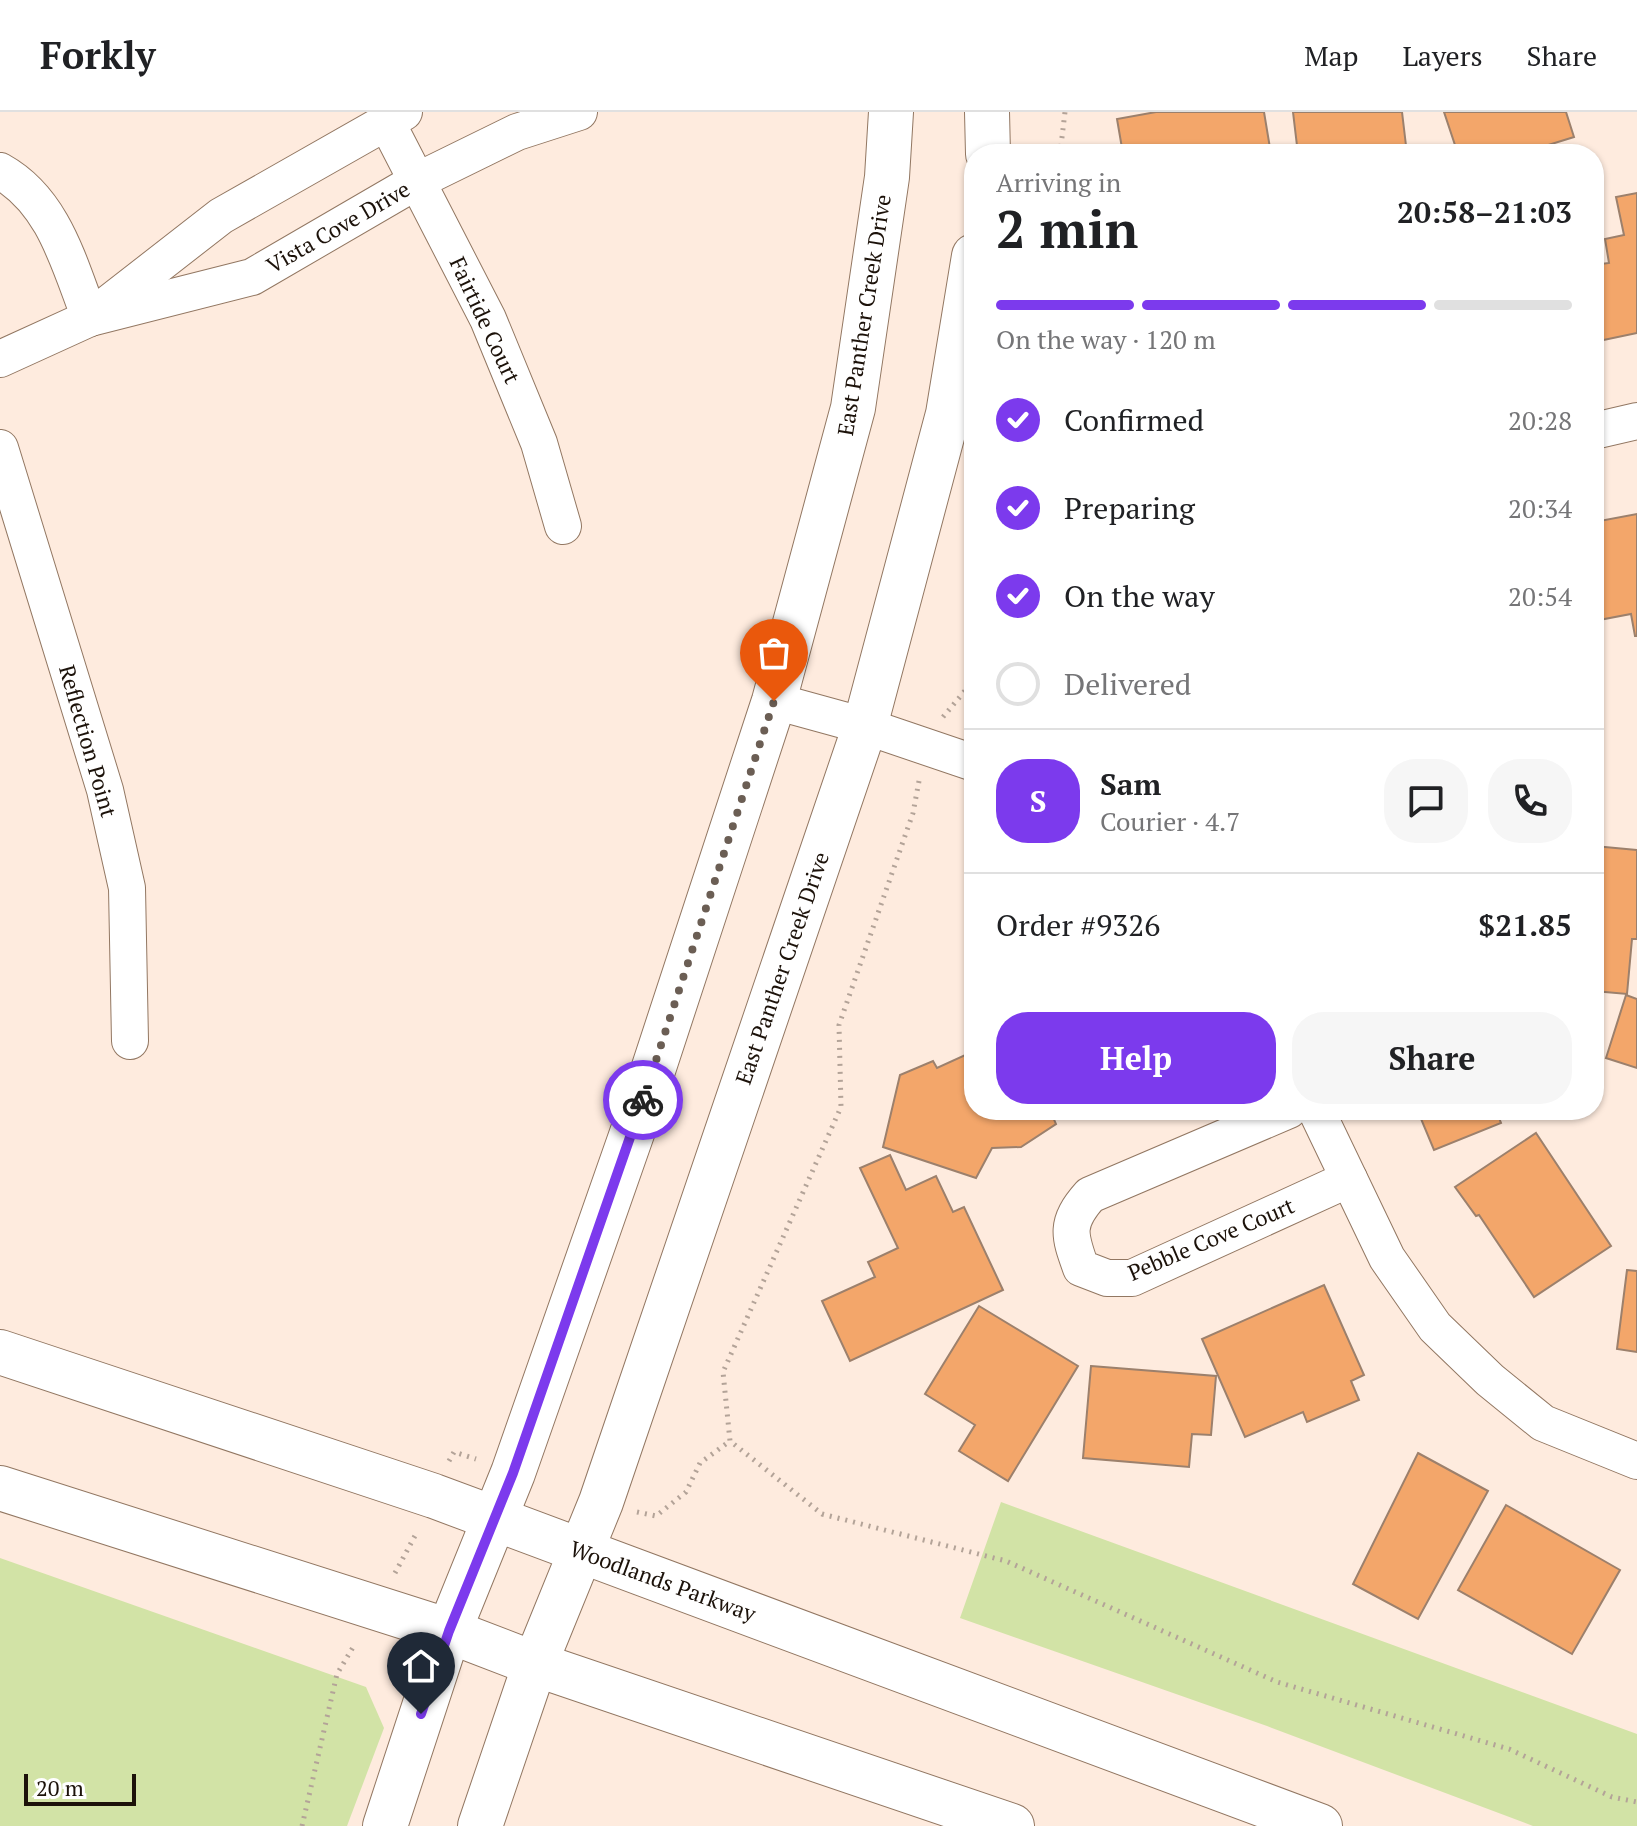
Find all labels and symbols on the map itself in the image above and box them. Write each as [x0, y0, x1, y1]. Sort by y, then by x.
street label: Vista Cove Drive [261, 174, 415, 279]
street label: East Panther Creek Drive [830, 192, 897, 438]
street label: Fairtide Court [443, 252, 527, 388]
pin [740, 619, 808, 701]
street label: Reflection Point [53, 661, 124, 820]
street label: East Panther Creek Drive [728, 848, 835, 1088]
courier [603, 1060, 683, 1140]
street label: Pebble Cove Court [1123, 1190, 1298, 1287]
street label: Woodlands Parkway [566, 1533, 761, 1628]
pin [387, 1632, 455, 1714]
scale bar [24, 1770, 136, 1806]

